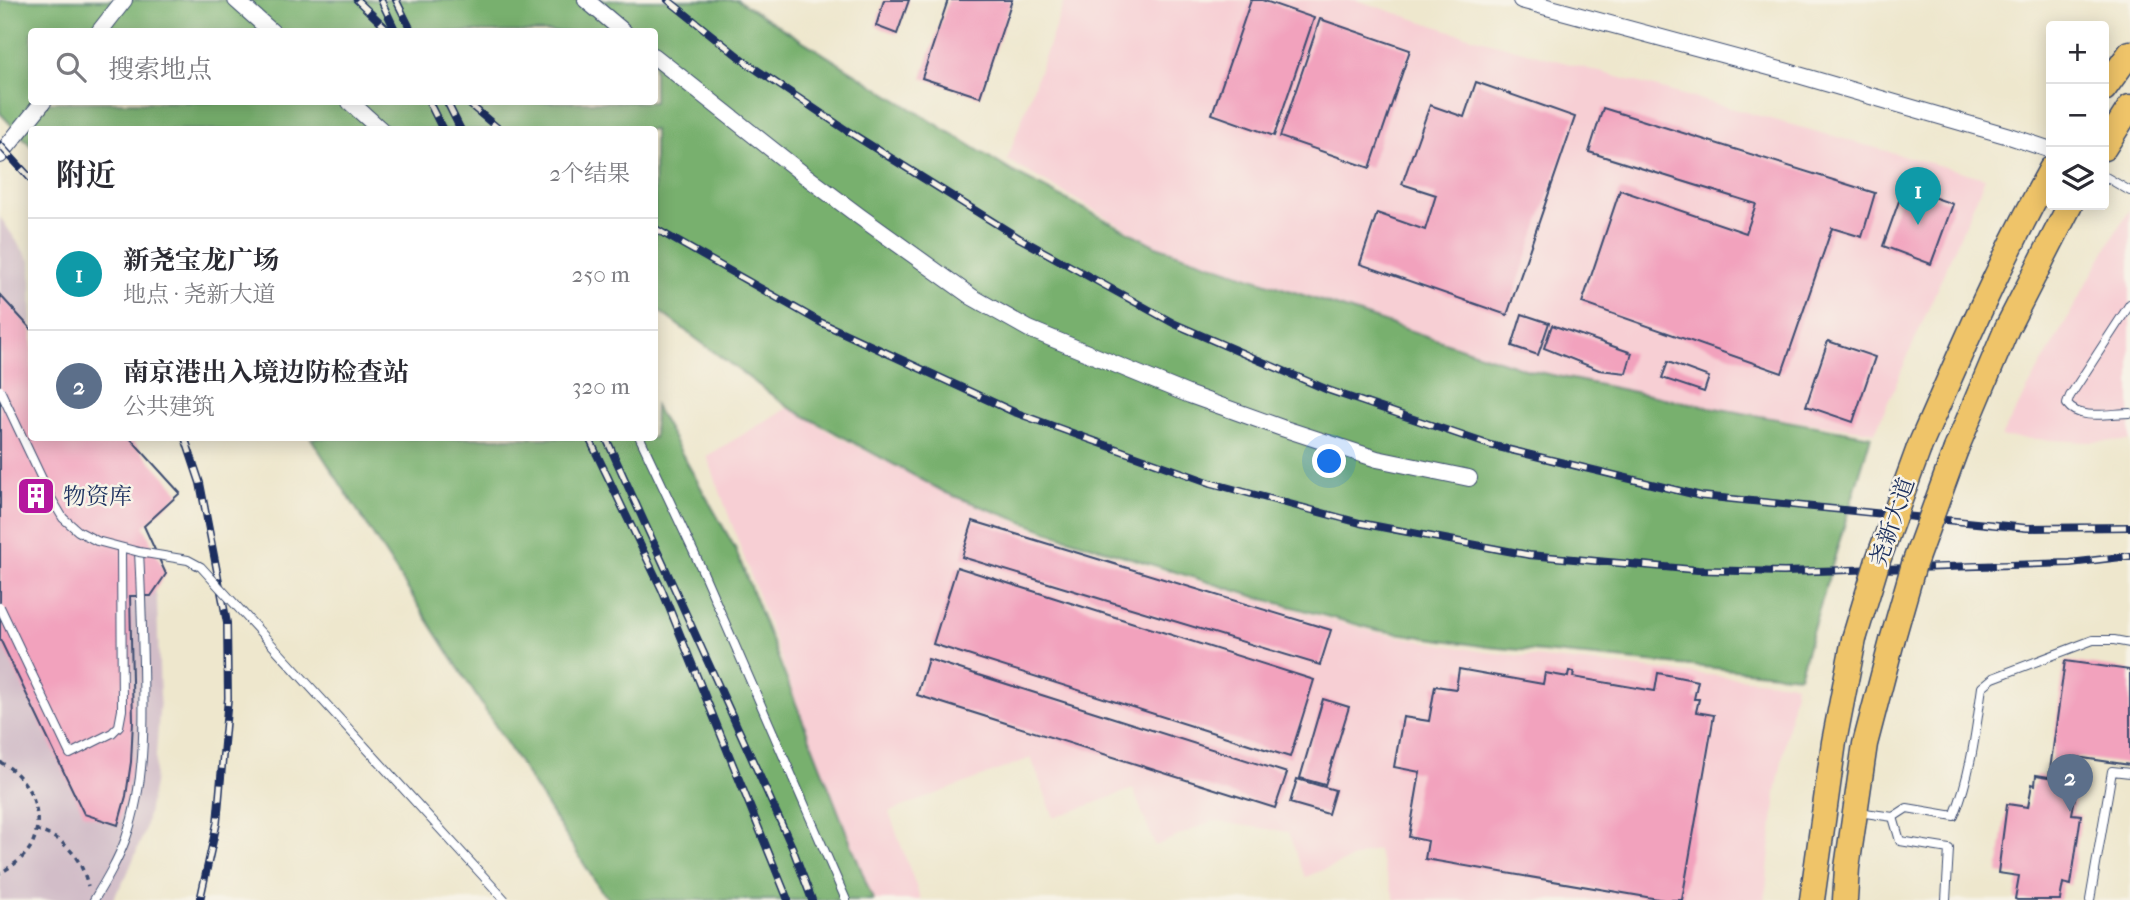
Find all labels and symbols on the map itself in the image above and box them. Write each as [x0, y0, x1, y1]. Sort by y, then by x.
pin: 1 [1895, 167, 1941, 225]
your location [1312, 444, 1346, 478]
street label: 尧新大道 [1865, 474, 1920, 570]
building icon: 物资库 [15, 475, 57, 517]
place label: 物资库 [63, 483, 132, 510]
pin: 2 [2047, 754, 2093, 812]

